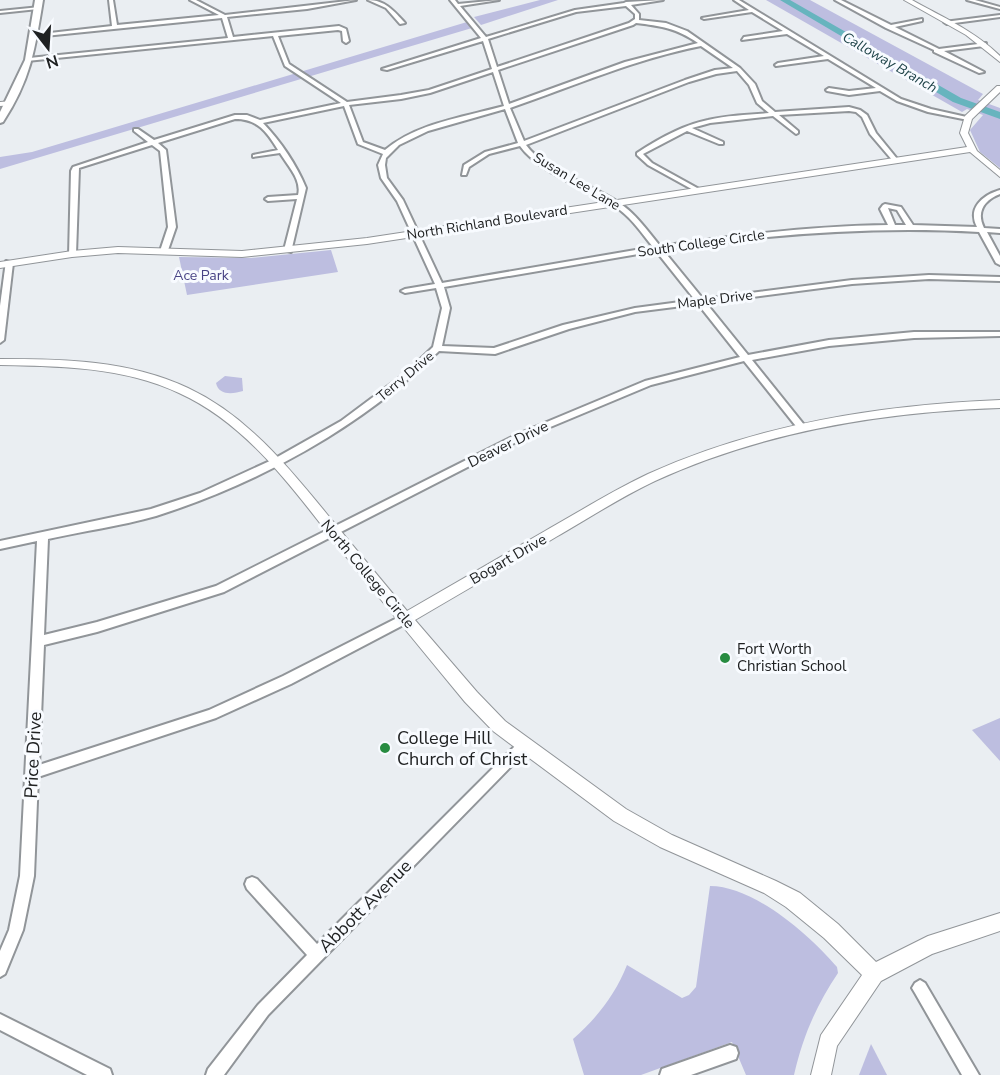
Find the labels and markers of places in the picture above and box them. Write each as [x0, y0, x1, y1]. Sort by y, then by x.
place label: Fort Worth Christian School [737, 639, 847, 676]
marker: Fort Worth Christian School [718, 651, 732, 665]
place label: College Hill Church of Christ [397, 726, 528, 771]
marker: College Hill Church of Christ [378, 741, 392, 755]

